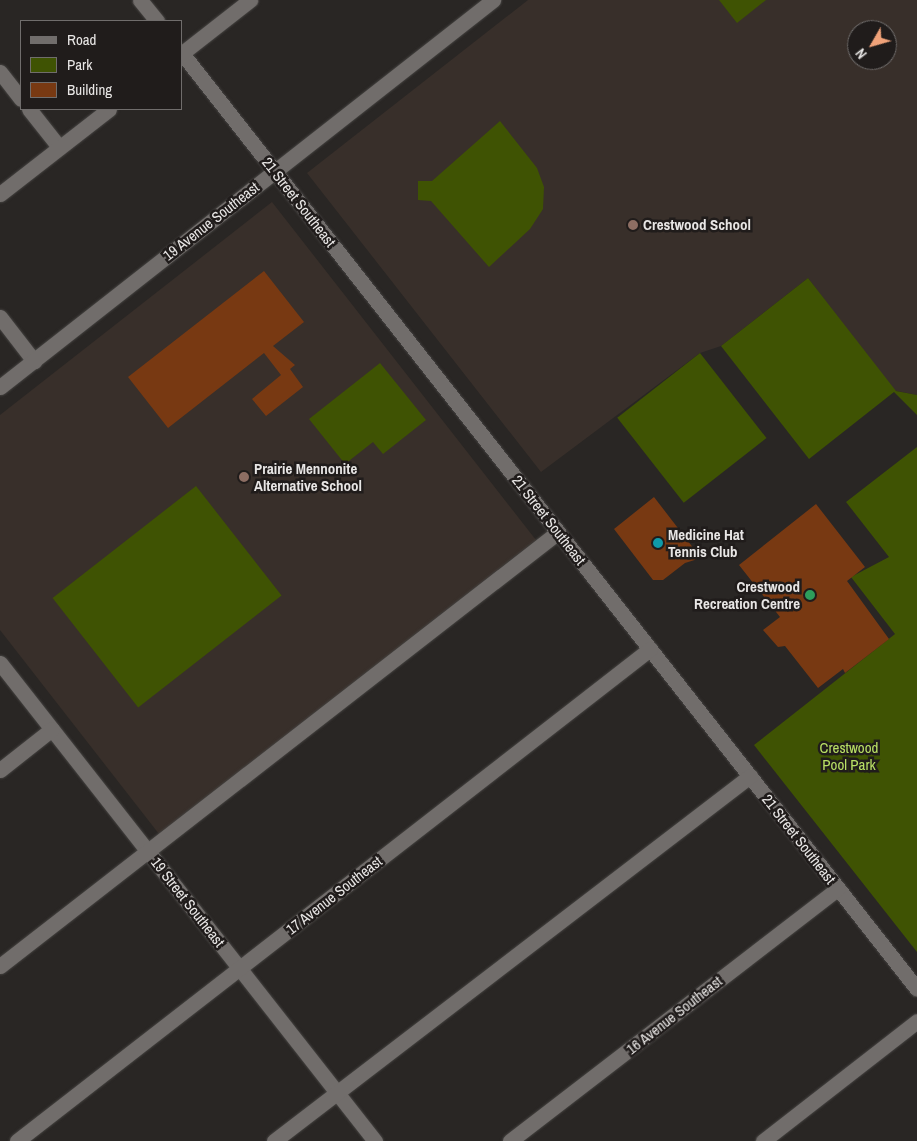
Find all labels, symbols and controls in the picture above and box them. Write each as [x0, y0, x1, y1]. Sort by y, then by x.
legend [20, 20, 182, 110]
north arrow [847, 20, 897, 70]
text: Road [67, 29, 96, 50]
text: N [851, 45, 871, 62]
text: Park [67, 54, 92, 75]
text: Building [67, 79, 112, 100]
street label: 21 Street Southeast [258, 154, 340, 250]
street label: 19 Avenue Southeast [159, 178, 263, 264]
place label: Crestwood School [643, 216, 751, 234]
marker: Crestwood School [627, 219, 639, 231]
place label: Prairie Mennonite Alternative School [254, 459, 362, 494]
marker: Prairie Mennonite Alternative School [238, 471, 250, 483]
street label: 21 Street Southeast [508, 472, 590, 568]
place label: Medicine Hat Tennis Club [668, 525, 744, 560]
marker: Medicine Hat Tennis Club [652, 537, 664, 549]
place label: Crestwood Recreation Centre [694, 577, 800, 612]
marker: Crestwood Recreation Centre [804, 589, 816, 601]
park label: Crestwood Pool Park [820, 738, 878, 773]
street label: 21 Street Southeast [758, 791, 840, 887]
street label: 17 Avenue Southeast [282, 852, 386, 938]
street label: 19 Street Southeast [147, 854, 229, 950]
street label: 16 Avenue Southeast [622, 972, 726, 1058]

